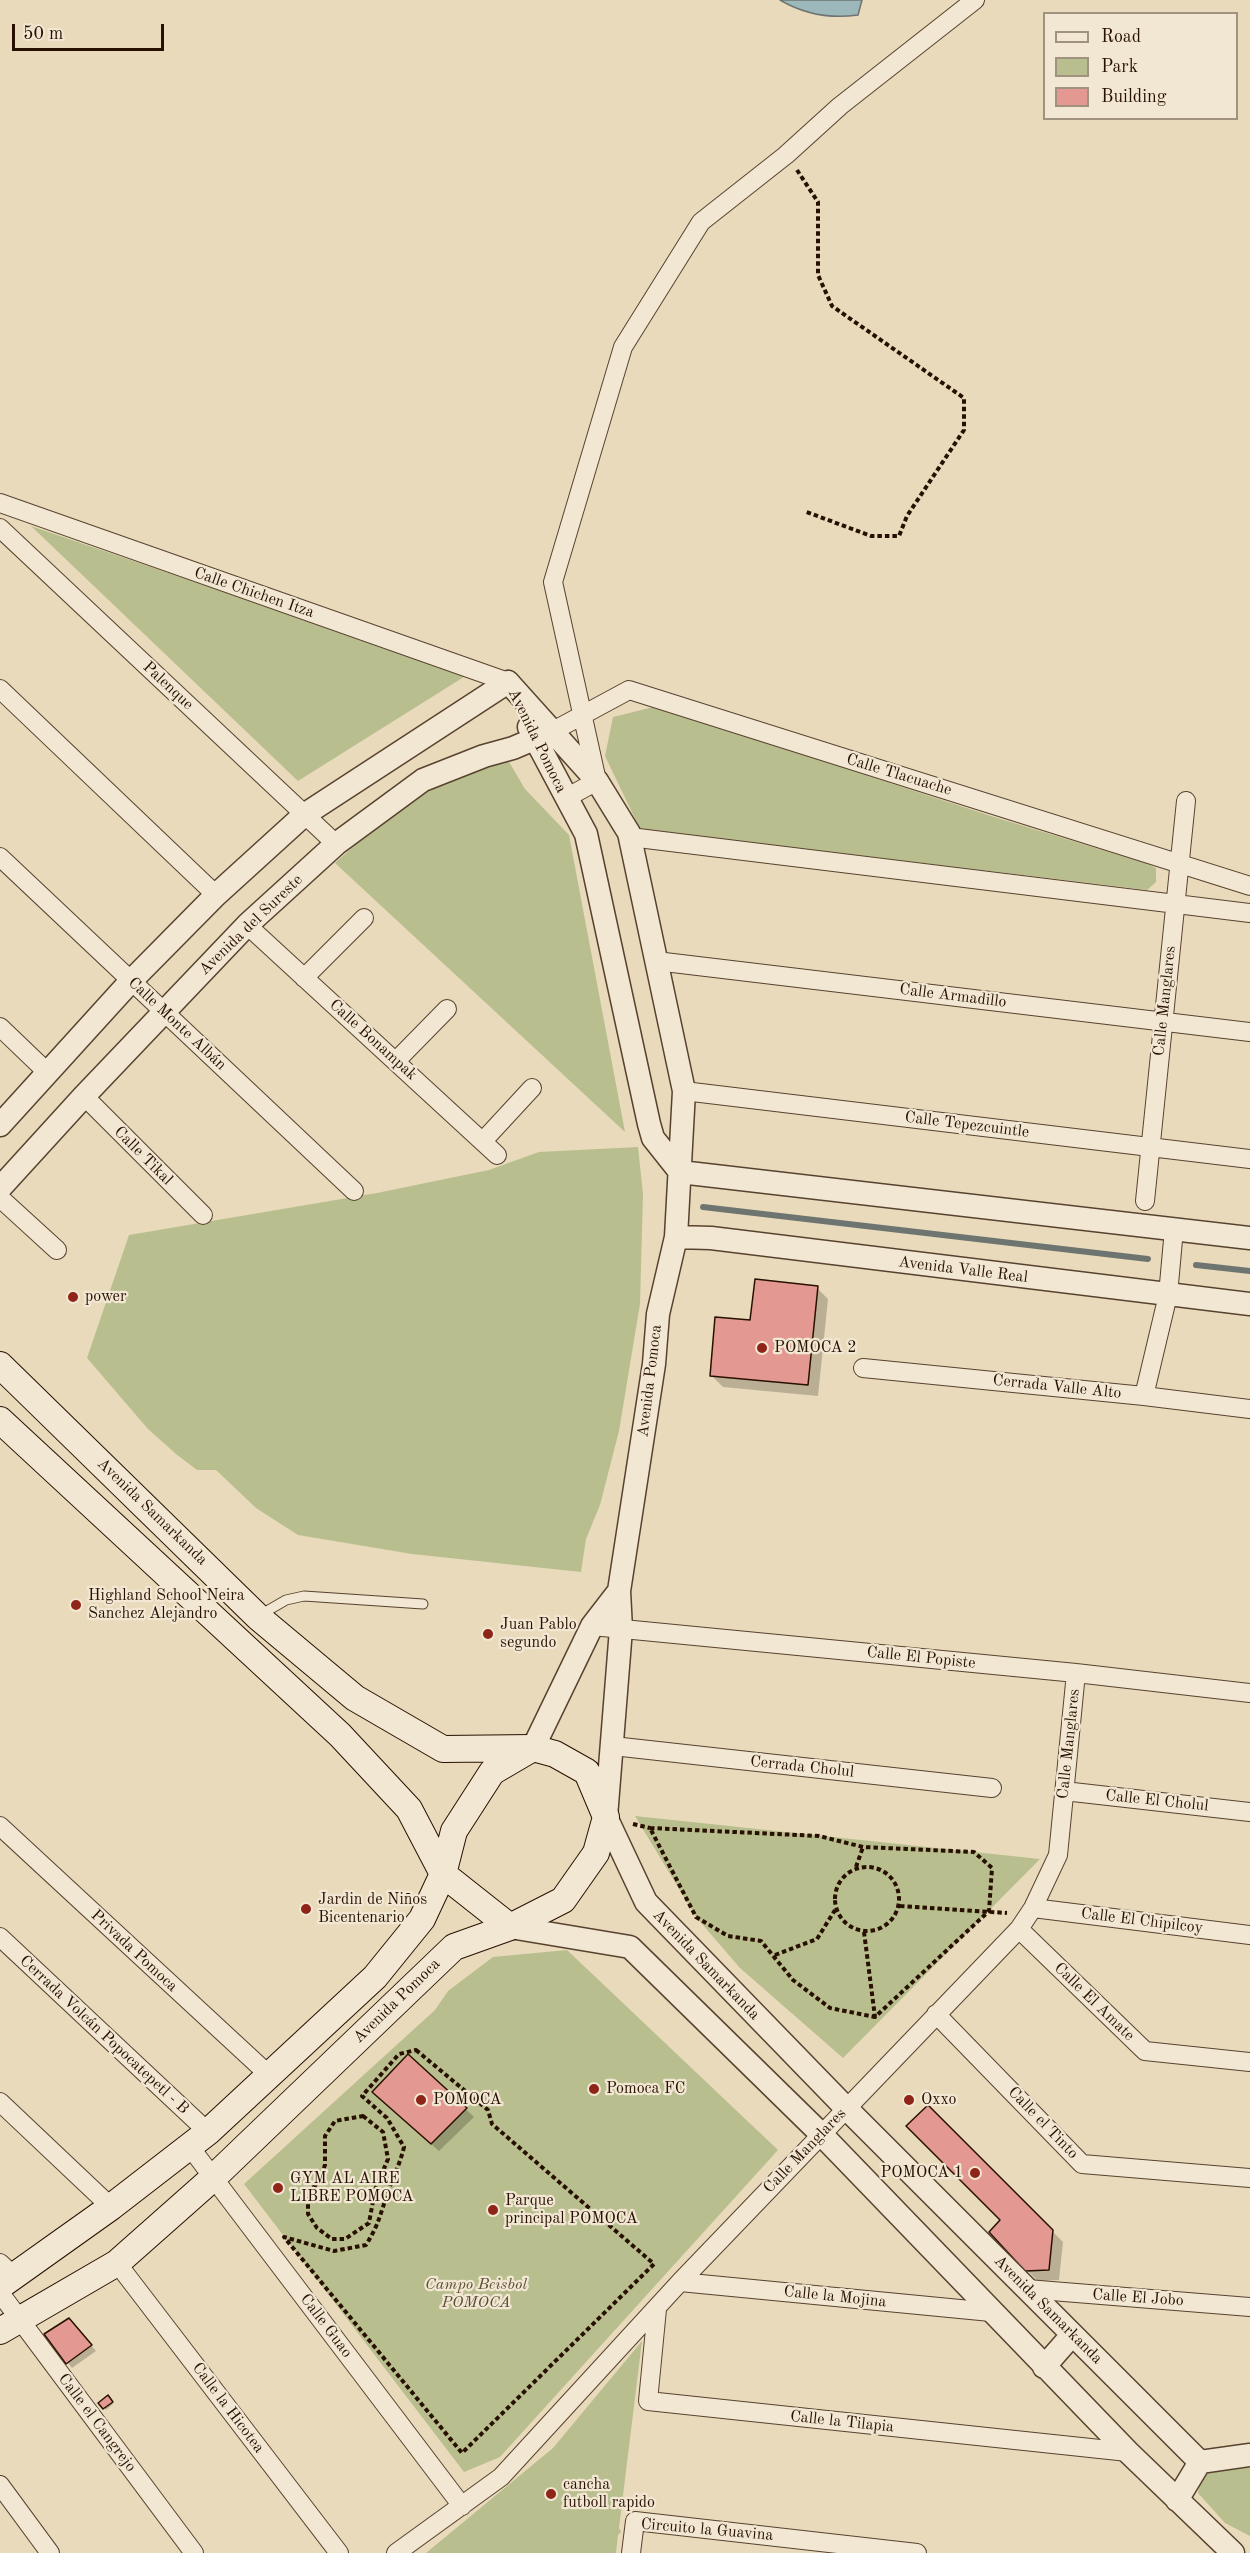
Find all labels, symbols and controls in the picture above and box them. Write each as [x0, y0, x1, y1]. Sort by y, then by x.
scale bar [15, 12, 166, 50]
legend [1043, 12, 1238, 120]
text: 50 m [23, 25, 63, 43]
text: Road [1101, 28, 1141, 46]
text: Park [1101, 58, 1138, 76]
text: Building [1101, 88, 1166, 106]
street label: Calle Chichen Itza [191, 563, 317, 623]
street label: Palenque [139, 658, 197, 714]
street label: Avenida Pomoca [504, 686, 570, 796]
street label: Calle Tlacuache [844, 750, 954, 800]
street label: Avenida del Sureste [195, 871, 307, 979]
street label: Calle Manglares [1150, 945, 1180, 1057]
street label: Calle Monte Albán [124, 973, 230, 1075]
street label: Calle Armadillo [898, 980, 1008, 1012]
street label: Calle Bonampak [325, 995, 421, 1085]
street label: Calle Tepezcuintle [904, 1108, 1030, 1142]
street label: Calle Tikal [110, 1123, 176, 1189]
street label: Avenida Valle Real [897, 1253, 1029, 1287]
place label: power [85, 1287, 127, 1307]
marker: power [66, 1290, 80, 1304]
street label: Avenida Pomoca [634, 1324, 666, 1438]
place label: POMOCA 2 [774, 1338, 857, 1358]
marker: POMOCA 2 [755, 1341, 769, 1355]
street label: Cerrada Valle Alto [992, 1371, 1122, 1403]
street label: Avenida Samarkanda [93, 1454, 211, 1570]
place label: Highland School Neira Sanchez Alejandro [88, 1586, 245, 1624]
marker: Highland School Neira Sanchez Alejandro [69, 1598, 83, 1612]
place label: Juan Pablo segundo [500, 1615, 577, 1653]
marker: Juan Pablo segundo [481, 1627, 495, 1641]
street label: Calle El Popiste [866, 1643, 976, 1673]
street label: Calle Manglares [1054, 1688, 1084, 1800]
street label: Cerrada Cholul [749, 1752, 855, 1782]
street label: Calle El Cholul [1105, 1786, 1209, 1816]
place label: Jardin de Niños Bicentenario [318, 1890, 427, 1928]
marker: Jardin de Niños Bicentenario [299, 1902, 313, 1916]
street label: Calle El Chipilcoy [1080, 1904, 1204, 1938]
street label: Privada Pomoca [87, 1906, 181, 1996]
street label: Avenida Samarkanda [648, 1906, 764, 2024]
street label: Cerrada Volcán Popocatepetl - B [15, 1951, 193, 2119]
street label: Avenida Pomoca [350, 1955, 444, 2047]
street label: Calle El Amate [1050, 1959, 1138, 2045]
place label: Pomoca FC [606, 2079, 686, 2099]
marker: Pomoca FC [587, 2082, 601, 2096]
street label: Calle el Tinto [1004, 2083, 1082, 2163]
place label: POMOCA [433, 2090, 502, 2110]
place label: Oxxo [921, 2090, 956, 2110]
marker: POMOCA [414, 2093, 428, 2107]
marker: Oxxo [902, 2093, 916, 2107]
street label: Calle Manglares [760, 2104, 850, 2198]
place label: POMOCA 1 [880, 2163, 963, 2183]
marker: POMOCA 1 [968, 2166, 982, 2180]
place label: GYM AL AIRE LIBRE POMOCA [290, 2169, 414, 2207]
marker: GYM AL AIRE LIBRE POMOCA [271, 2181, 285, 2195]
place label: Parque principal POMOCA [505, 2191, 638, 2229]
marker: Parque principal POMOCA [486, 2203, 500, 2217]
street label: Avenida Samarkanda [990, 2252, 1106, 2368]
park label: Campo Beisbol POMOCA [425, 2275, 527, 2313]
street label: Calle la Mojina [783, 2282, 887, 2312]
street label: Calle El Jobo [1092, 2285, 1184, 2311]
street label: Calle Guao [296, 2290, 356, 2362]
street label: Calle la Hicotea [188, 2359, 268, 2457]
street label: Calle el Cangrejo [54, 2370, 140, 2476]
street label: Calle la Tilapia [789, 2407, 895, 2437]
place label: cancha futboll rapido [563, 2475, 655, 2513]
marker: cancha futboll rapido [544, 2487, 558, 2501]
street label: Circuito la Guavina [640, 2515, 774, 2545]

